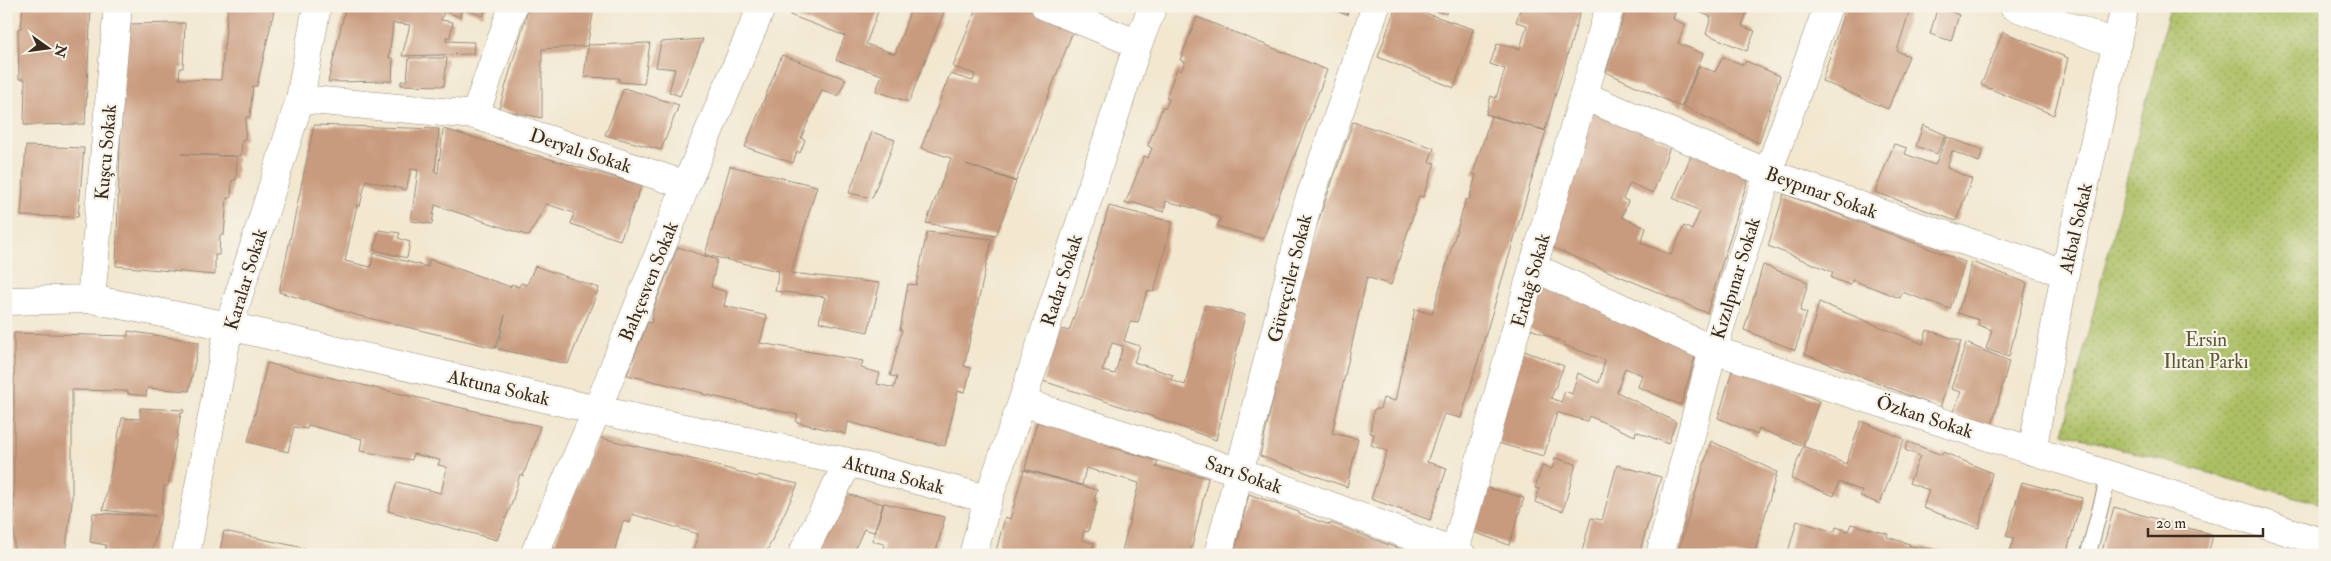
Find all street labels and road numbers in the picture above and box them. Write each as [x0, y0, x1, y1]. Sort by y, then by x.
street label: Kuşcu Sokak [90, 103, 122, 201]
street label: Deryalı Sokak [527, 123, 635, 179]
street label: Beypınar Sokak [1762, 162, 1881, 225]
street label: Akbal Sokak [2054, 180, 2098, 277]
street label: Güveçciler Sokak [1262, 212, 1318, 345]
street label: Kızılpınar Sokak [1706, 214, 1767, 342]
street label: Bahçesven Sokak [614, 218, 684, 345]
street label: Karalar Sokak [219, 225, 273, 333]
street label: Radar Sokak [1036, 231, 1088, 329]
street label: Erdağ Sokak [1506, 231, 1556, 330]
street label: Aktuna Sokak [444, 364, 552, 411]
street label: Özkan Sokak [1873, 389, 1977, 444]
street label: Aktuna Sokak [839, 450, 947, 500]
street label: Sarı Sokak [1202, 451, 1285, 499]

